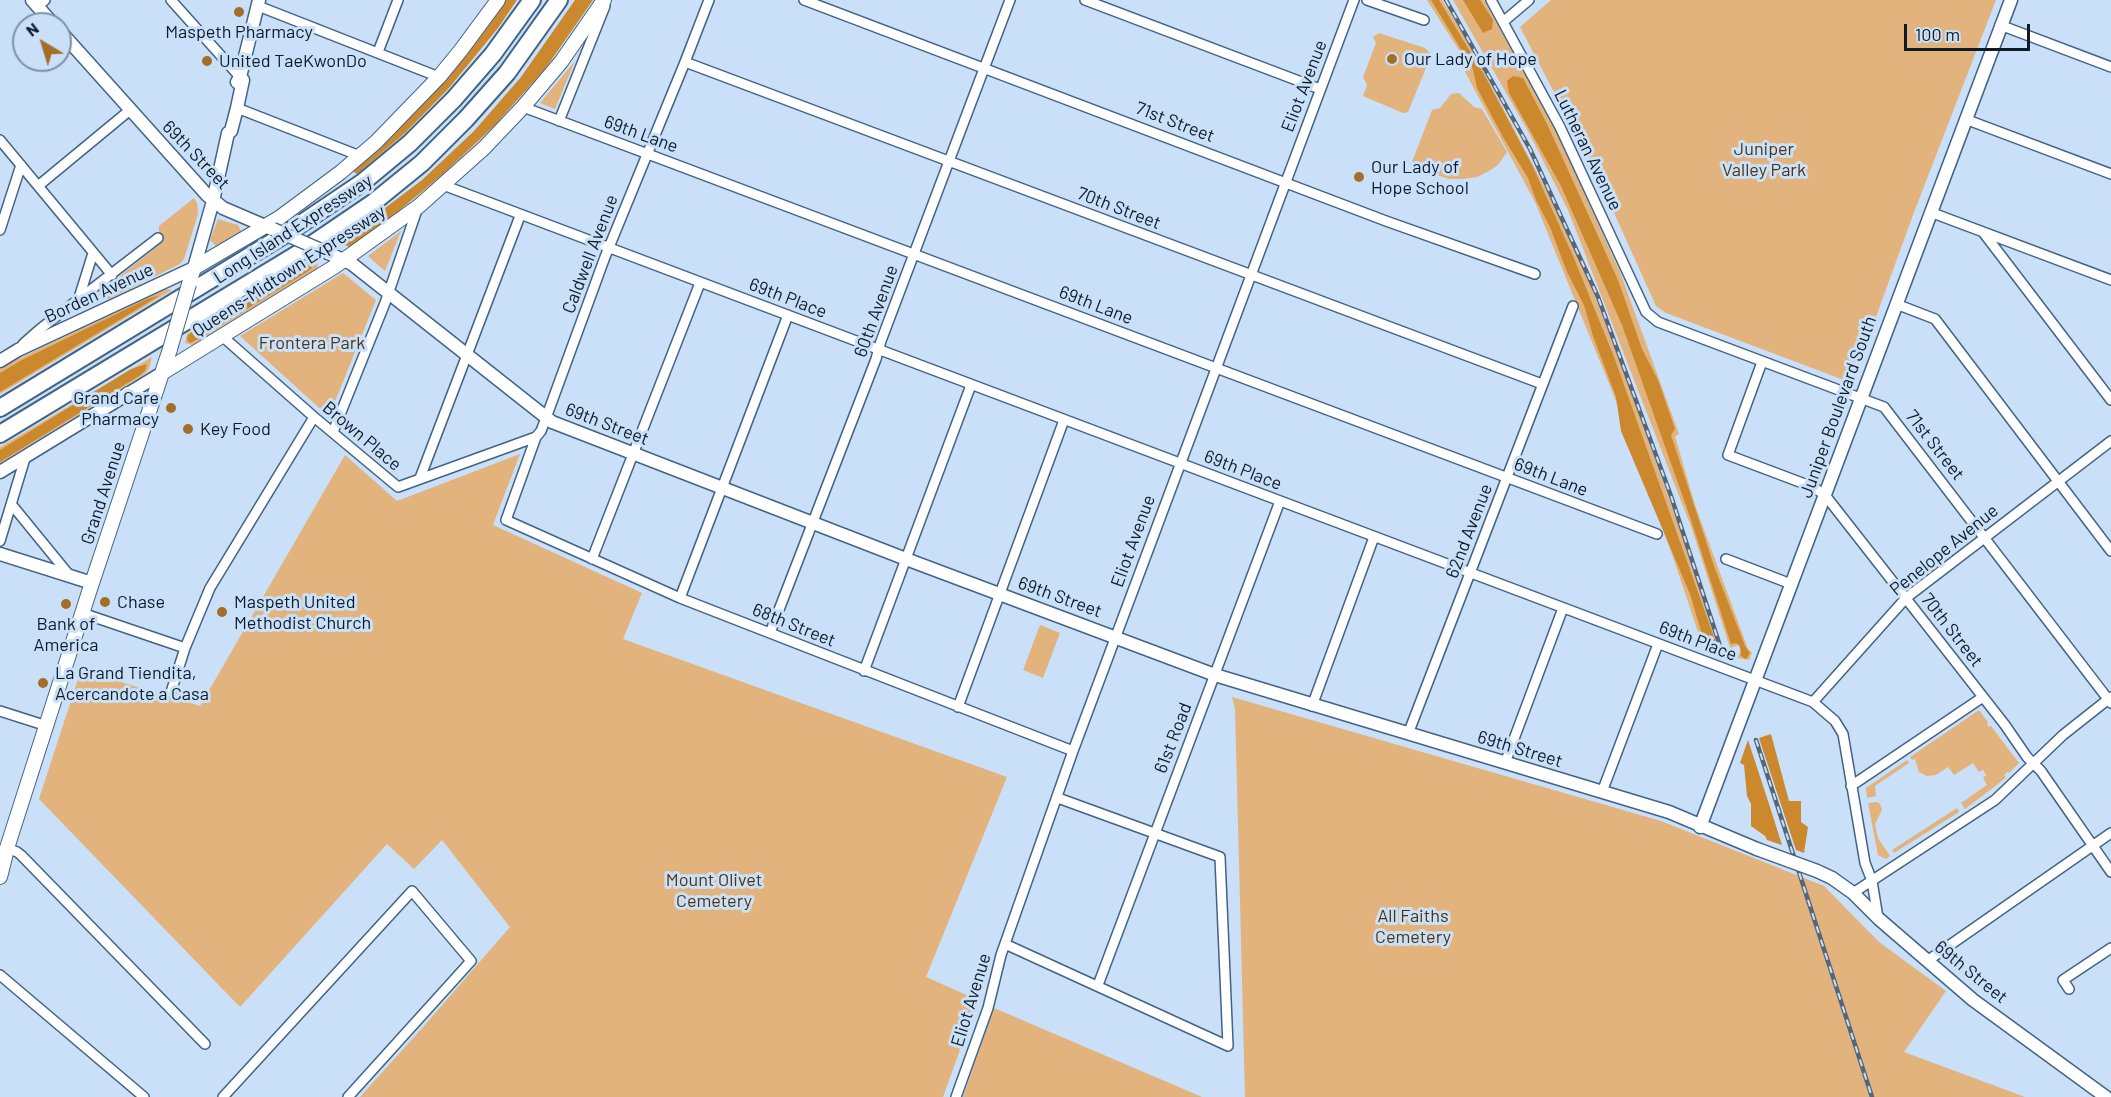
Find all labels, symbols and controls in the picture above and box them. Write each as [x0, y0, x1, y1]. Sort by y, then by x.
marker: Maspeth Pharmacy [232, 5, 246, 19]
north arrow [12, 12, 72, 72]
scale bar [1907, 12, 2033, 50]
text: N [22, 18, 42, 40]
place label: Maspeth Pharmacy [165, 21, 313, 43]
text: 100 m [1915, 23, 1960, 45]
street label: Eliot Avenue [1277, 37, 1331, 135]
place label: Our Lady of Hope [1404, 48, 1537, 70]
place label: United TaeKwonDo [219, 50, 367, 72]
marker: Our Lady of Hope [1385, 52, 1399, 66]
marker: United TaeKwonDo [200, 54, 214, 68]
street label: Lutheran Avenue [1549, 86, 1627, 214]
street label: 71st Street [1132, 97, 1218, 147]
street label: 69th Lane [601, 111, 681, 157]
street label: 69th Street [158, 116, 234, 194]
park label: Juniper Valley Park [1722, 138, 1806, 180]
place label: Our Lady of Hope School [1371, 156, 1469, 198]
street label: Long Island Expressway [210, 170, 376, 288]
marker: Our Lady of Hope School [1352, 170, 1366, 184]
street label: 70th Street [1074, 182, 1164, 234]
street label: Caldwell Avenue [557, 192, 623, 316]
street label: Queens-Midtown Expressway [188, 200, 390, 342]
street label: Borden Avenue [41, 258, 157, 328]
street label: 60th Avenue [849, 262, 903, 360]
street label: 69th Place [746, 273, 830, 323]
street label: 69th Lane [1056, 281, 1136, 329]
street label: Juniper Boulevard South [1795, 313, 1881, 501]
park label: Frontera Park [259, 332, 365, 354]
place label: Grand Care Pharmacy [73, 387, 159, 430]
street label: Brown Place [318, 397, 406, 475]
street label: 69th Street [562, 398, 652, 450]
marker: Grand Care Pharmacy [164, 401, 178, 415]
street label: 71st Street [1901, 406, 1969, 484]
place label: Key Food [200, 418, 271, 440]
marker: Key Food [181, 422, 195, 436]
street label: Grand Avenue [76, 439, 130, 547]
street label: 69th Place [1201, 445, 1285, 495]
street label: 69th Lane [1511, 453, 1591, 501]
street label: 62nd Avenue [1441, 481, 1497, 581]
street label: Eliot Avenue [1106, 492, 1160, 590]
street label: Penelope Avenue [1885, 500, 2003, 600]
street label: 69th Street [1015, 572, 1105, 622]
street label: 70th Street [1916, 589, 1988, 671]
place label: Chase [117, 591, 165, 613]
place label: Maspeth United Methodist Church [234, 591, 371, 634]
marker: Chase [98, 595, 112, 609]
marker: Bank of America [59, 597, 73, 611]
street label: 68th Street [749, 599, 839, 651]
marker: Maspeth United Methodist Church [215, 605, 229, 619]
place label: Bank of America [34, 613, 98, 656]
street label: 69th Place [1656, 616, 1740, 666]
place label: La Grand Tiendita, Acercandote a Casa [55, 662, 209, 704]
marker: La Grand Tiendita, Acercandote a Casa [36, 676, 50, 690]
street label: 61st Road [1150, 700, 1196, 776]
street label: 69th Street [1475, 726, 1565, 772]
park label: Mount Olivet Cemetery [666, 869, 762, 912]
park label: All Faiths Cemetery [1375, 905, 1451, 948]
street label: 69th Street [1930, 936, 2012, 1008]
street label: Eliot Avenue [947, 951, 995, 1049]

